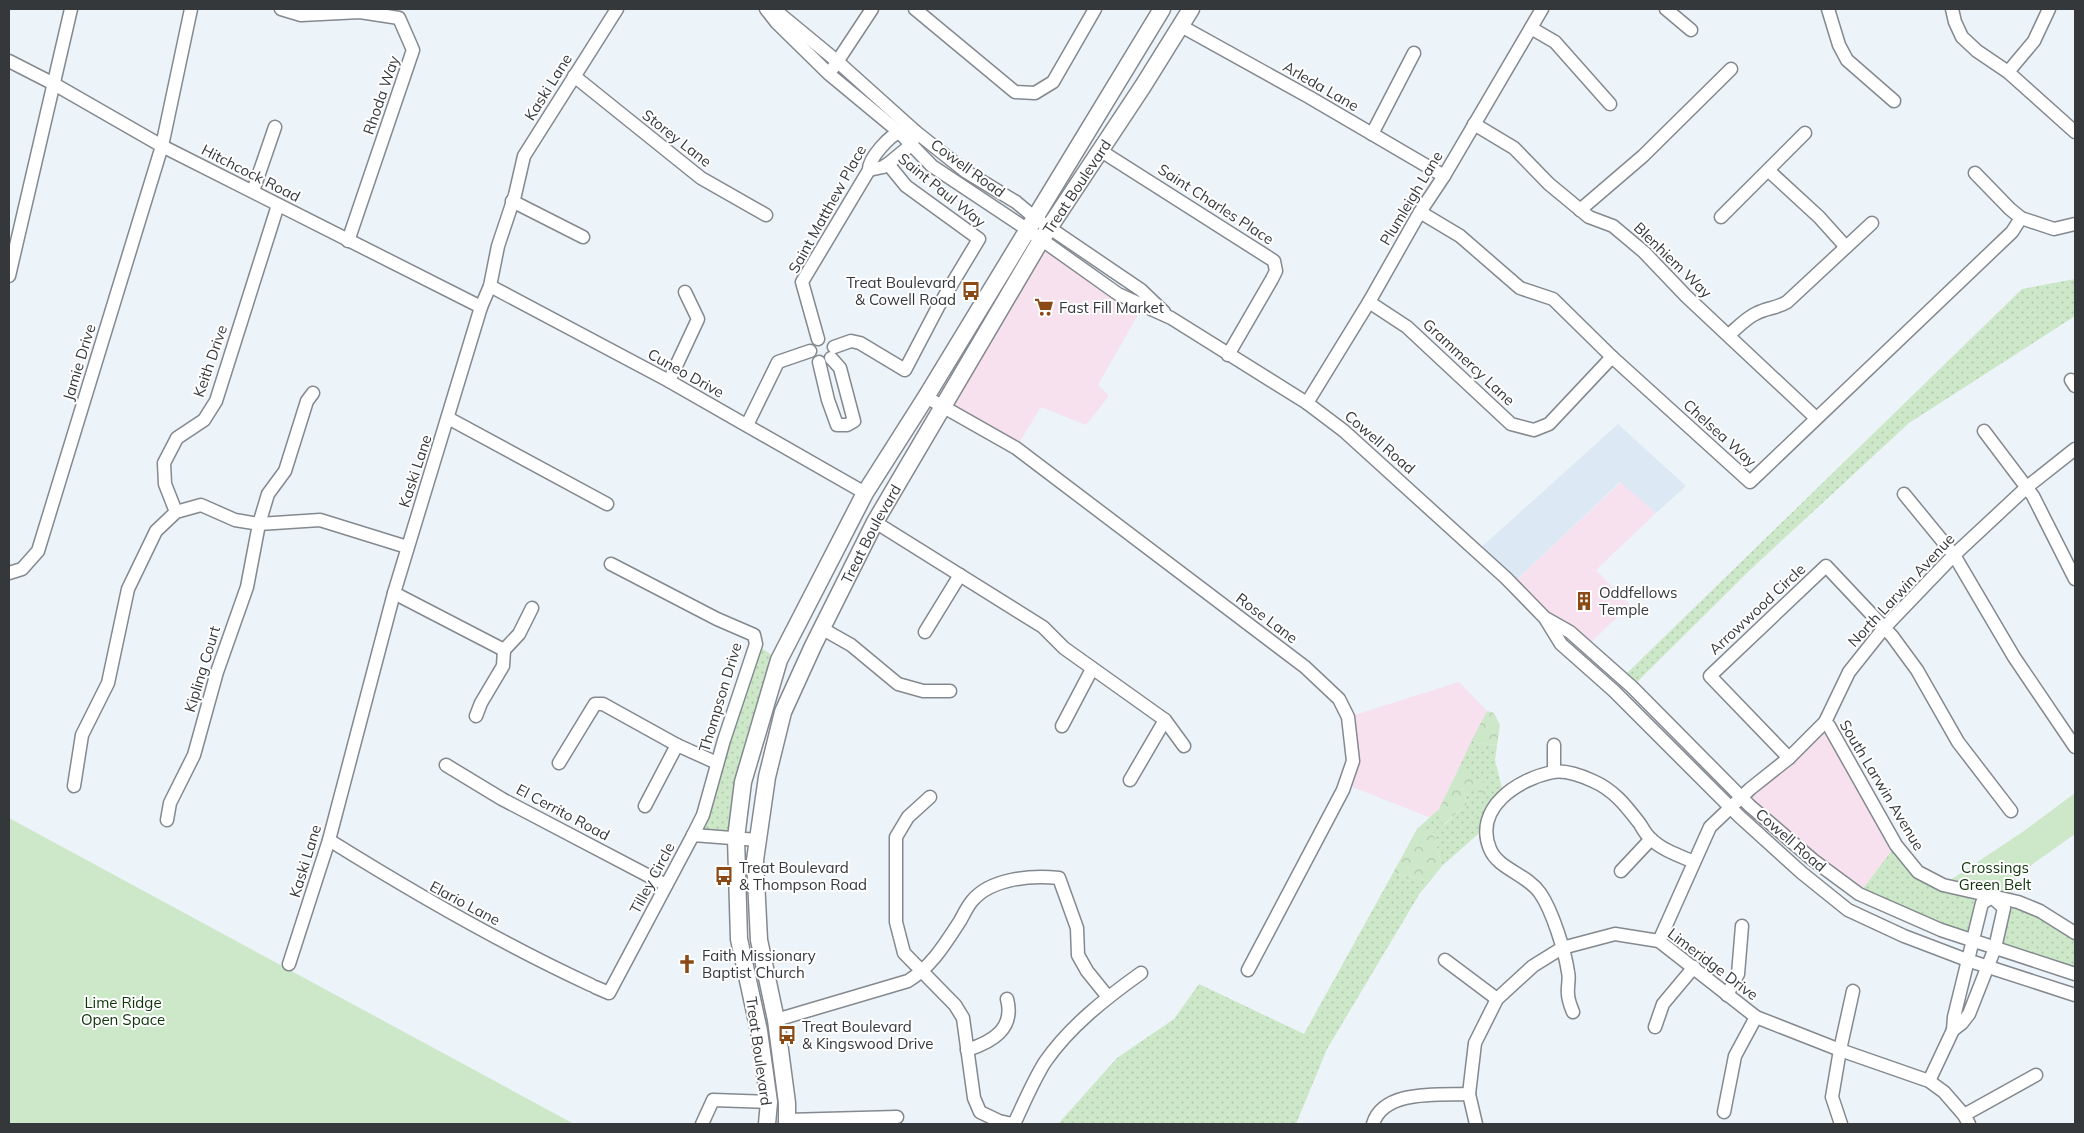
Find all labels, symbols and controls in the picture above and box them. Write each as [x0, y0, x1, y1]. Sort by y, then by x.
street label: Kaski Lane [520, 50, 576, 124]
street label: Rhoda Way [359, 53, 403, 137]
street label: Arleda Lane [1280, 57, 1362, 115]
street label: Storey Lane [639, 105, 715, 171]
street label: Cowell Road [927, 135, 1009, 201]
street label: Treat Boulevard [1038, 135, 1115, 238]
street label: Hitchcock Road [199, 140, 303, 206]
street label: Saint Matthew Place [784, 142, 870, 276]
street label: Plumleigh Lane [1375, 148, 1447, 248]
street label: Saint Paul Way [894, 149, 990, 231]
street label: Saint Charles Place [1155, 159, 1277, 249]
street label: Blenhiem Way [1630, 218, 1716, 302]
place label: Treat Boulevard & Cowell Road [846, 273, 956, 309]
bus stop icon: Treat Boulevard & Cowell Road [960, 280, 982, 302]
supermarket icon: Fast Fill Market [1033, 296, 1055, 318]
place label: Fast Fill Market [1059, 298, 1164, 317]
street label: Grammercy Lane [1419, 315, 1519, 409]
street label: Jamie Drive [58, 321, 100, 403]
street label: Keith Drive [189, 322, 231, 400]
street label: Cuneo Drive [644, 344, 728, 402]
street label: Chelsea Way [1679, 395, 1761, 471]
street label: Cowell Road [1341, 406, 1419, 478]
street label: Kaski Lane [394, 432, 436, 510]
street label: Treat Boulevard [836, 481, 905, 587]
street label: North Larwin Avenue [1844, 529, 1958, 651]
street label: Arrowwood Circle [1705, 559, 1809, 659]
place label: Oddfellows Temple [1599, 583, 1678, 619]
street label: Rose Lane [1232, 589, 1302, 647]
building icon: Oddfellows Temple [1573, 590, 1595, 612]
street label: Kipling Court [180, 624, 224, 714]
street label: Thompson Drive [694, 640, 746, 754]
street label: South Larwin Avenue [1835, 716, 1929, 854]
street label: El Cerrito Road [513, 779, 613, 845]
street label: Cowell Road [1752, 804, 1830, 876]
street label: Kaski Lane [285, 822, 325, 900]
street label: Tilley Circle [625, 839, 679, 917]
place label: Treat Boulevard & Thompson Road [739, 858, 867, 894]
park label: Crossings Green Belt [1959, 858, 2031, 894]
bus stop icon: Treat Boulevard & Thompson Road [713, 865, 735, 887]
street label: Elario Lane [427, 877, 503, 929]
street label: Limeridge Drive [1664, 924, 1762, 1004]
place label: Faith Missionary Baptist Church [702, 946, 816, 982]
church icon: Faith Missionary Baptist Church [676, 953, 698, 975]
park label: Lime Ridge Open Space [81, 993, 165, 1029]
street label: Treat Boulevard [742, 995, 776, 1107]
place label: Treat Boulevard & Kingswood Drive [802, 1017, 933, 1053]
bus stop icon: Treat Boulevard & Kingswood Drive [776, 1024, 798, 1046]

